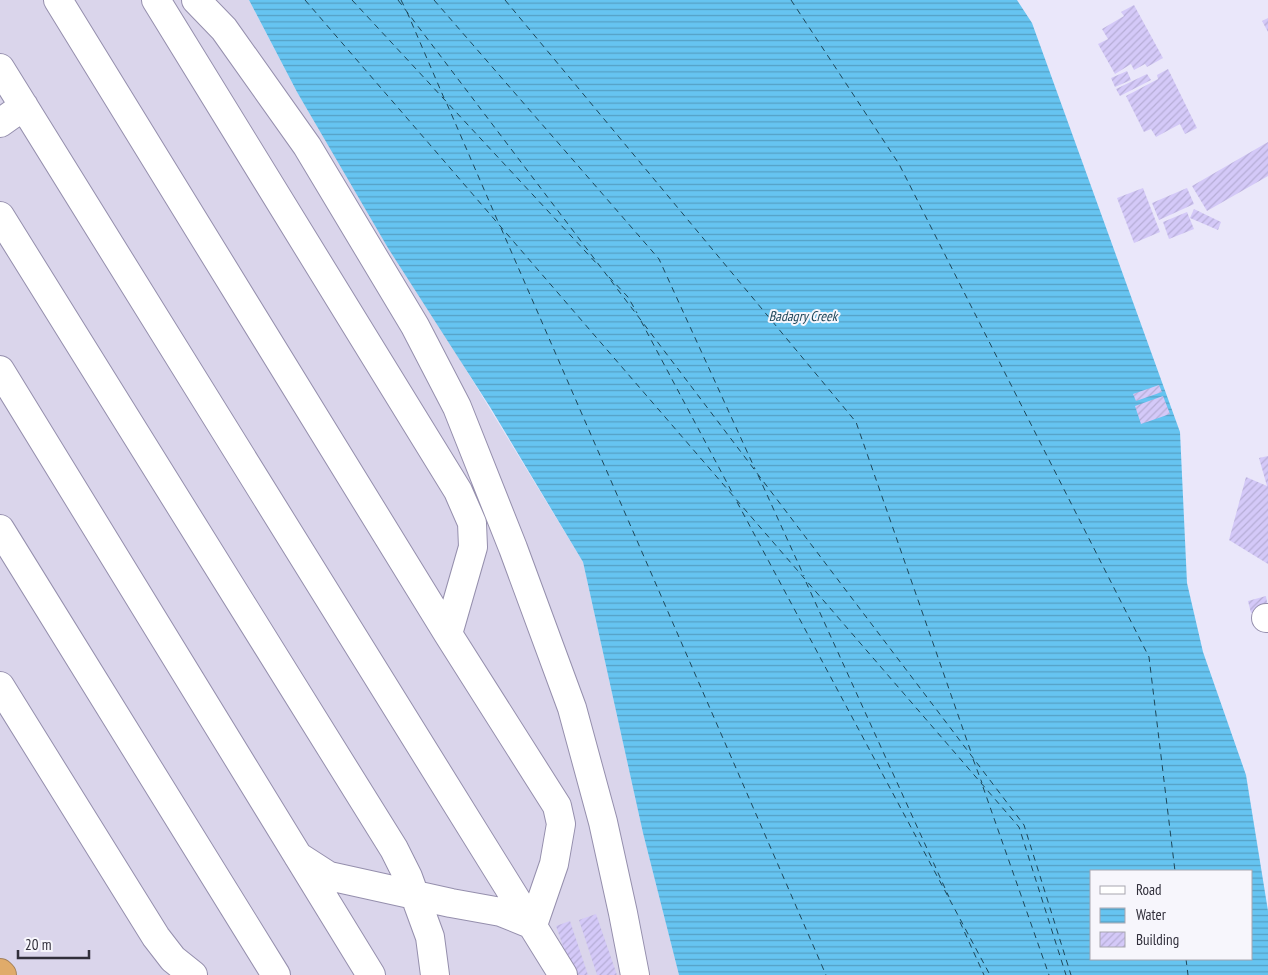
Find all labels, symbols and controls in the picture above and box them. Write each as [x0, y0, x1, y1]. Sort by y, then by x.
water label: Badagry Creek [769, 307, 839, 325]
legend [1090, 870, 1253, 960]
text: Road [1136, 880, 1162, 899]
text: Water [1136, 905, 1167, 924]
scale bar [18, 928, 89, 960]
text: Building [1136, 930, 1179, 949]
text: 20 m [25, 935, 51, 954]

